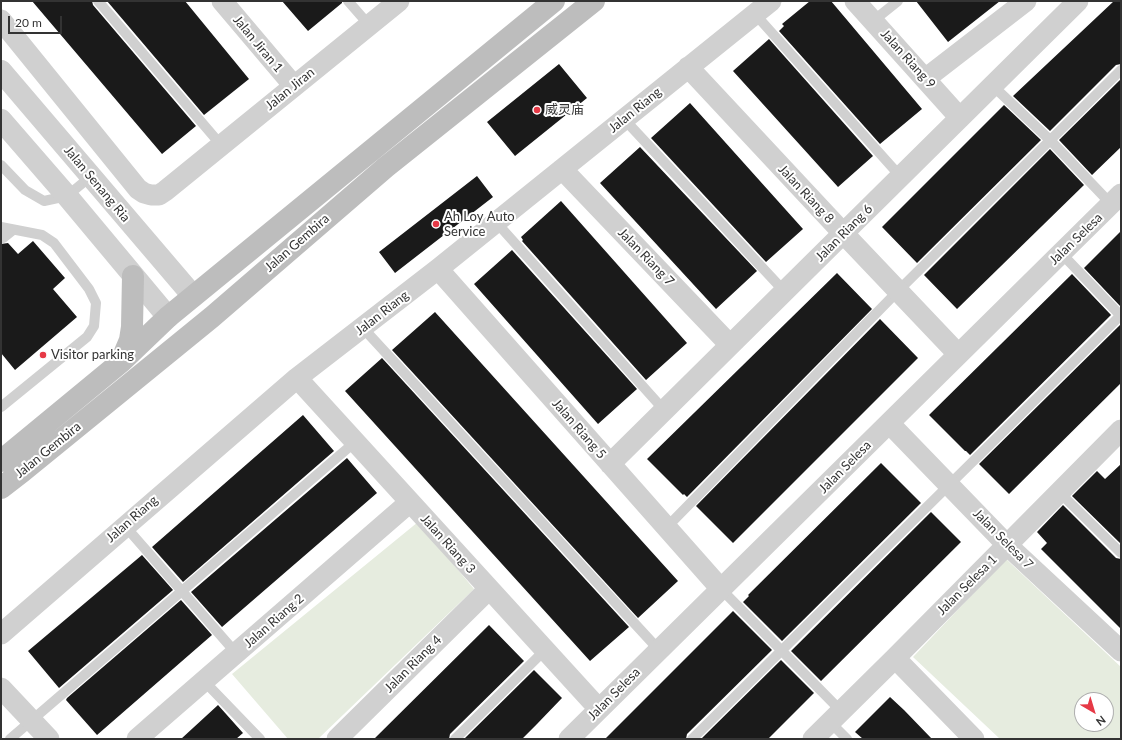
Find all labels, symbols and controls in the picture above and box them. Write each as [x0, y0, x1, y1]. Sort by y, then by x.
scale bar [10, 8, 64, 34]
street label: Jalan Jiran 1 [230, 12, 286, 76]
text: 20 m [15, 15, 42, 30]
street label: Jalan Riang 9 [877, 26, 939, 92]
street label: Jalan Jiran [262, 64, 318, 114]
street label: Jalan Riang [605, 84, 665, 136]
place label: 威灵庙 [545, 102, 584, 118]
marker: 威灵庙 [532, 105, 542, 115]
street label: Jalan Senang Ria [61, 143, 133, 225]
street label: Jalan Riang 8 [775, 162, 837, 226]
street label: Jalan Riang 6 [812, 201, 876, 265]
place label: Ah Loy Auto Service [444, 209, 515, 240]
street label: Jalan Selesa [1046, 210, 1106, 268]
street label: Jalan Gembira [262, 211, 332, 275]
marker: Ah Loy Auto Service [431, 219, 441, 229]
street label: Jalan Riang 7 [615, 225, 677, 289]
street label: Jalan Riang [352, 287, 412, 339]
place label: Visitor parking [51, 347, 134, 363]
marker: Visitor parking [38, 350, 48, 360]
street label: Jalan Riang 5 [549, 396, 609, 462]
street label: Jalan Gembira [12, 419, 84, 481]
street label: Jalan Selesa [816, 438, 874, 496]
street label: Jalan Riang [103, 492, 161, 546]
street label: Jalan Selesa 7 [970, 506, 1036, 572]
street label: Jalan Riang 3 [417, 511, 479, 577]
street label: Jalan Selesa 1 [934, 552, 1000, 618]
street label: Jalan Riang 2 [241, 591, 307, 651]
street label: Jalan Riang 4 [381, 632, 445, 696]
street label: Jalan Selesa [585, 665, 643, 723]
north arrow [1074, 692, 1114, 732]
text: N [1094, 713, 1108, 729]

